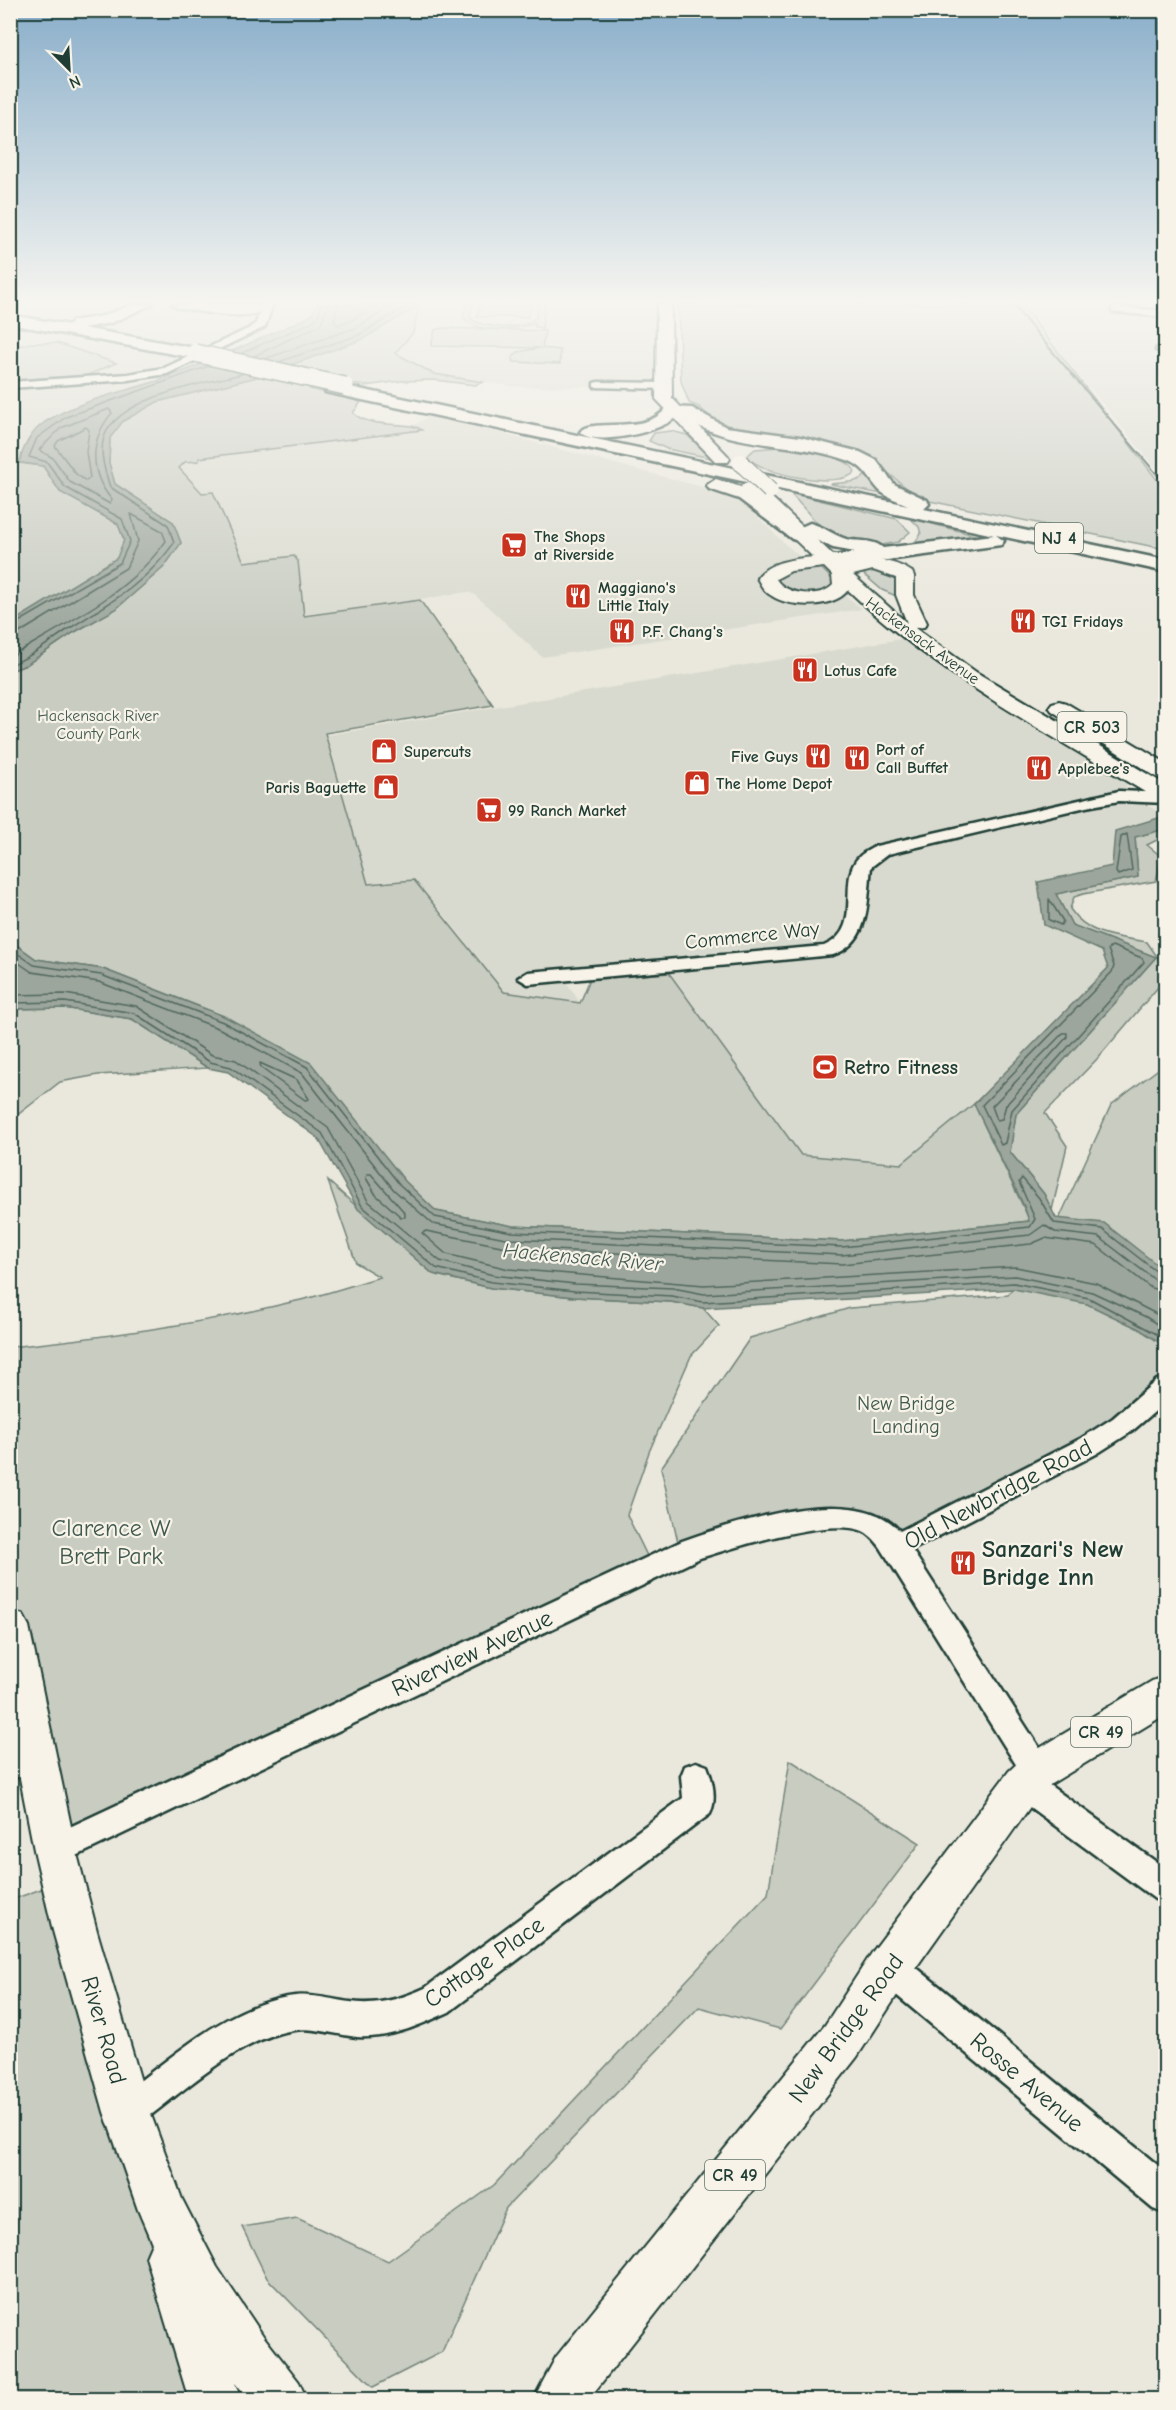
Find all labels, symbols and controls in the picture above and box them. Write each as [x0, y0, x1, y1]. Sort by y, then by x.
north arrow [39, 39, 99, 99]
text: N [66, 71, 83, 92]
road number: NJ 4 [1035, 523, 1083, 553]
place label: The Shops at Riverside [534, 528, 614, 564]
supermarket icon: The Shops at Riverside [499, 530, 529, 560]
place label: Maggiano's Little Italy [598, 579, 676, 615]
restaurant icon: Maggiano's Little Italy [563, 581, 593, 611]
street label: Hackensack Avenue [862, 593, 983, 688]
restaurant icon: TGI Fridays [1008, 606, 1038, 636]
place label: TGI Fridays [1042, 613, 1123, 631]
restaurant icon: P.F. Chang's [607, 616, 637, 646]
place label: P.F. Chang's [642, 623, 723, 641]
restaurant icon: Lotus Cafe [790, 655, 820, 685]
place label: Lotus Cafe [824, 662, 897, 680]
park label: Hackensack River County Park [37, 707, 159, 743]
road number: CR 503 [1058, 712, 1126, 742]
shop icon: Supercuts [369, 736, 399, 766]
restaurant icon: Five Guys [803, 741, 833, 771]
place label: Port of Call Buffet [876, 741, 949, 777]
place label: Supercuts [404, 743, 471, 761]
restaurant icon: Port of Call Buffet [842, 743, 872, 773]
place label: Five Guys [731, 748, 798, 766]
restaurant icon: Applebee's [1024, 753, 1054, 783]
place label: Applebee's [1058, 760, 1130, 778]
shop icon: The Home Depot [682, 768, 712, 798]
shop icon: Paris Baguette [371, 772, 401, 802]
place label: The Home Depot [716, 775, 833, 793]
place label: Paris Baguette [265, 779, 366, 797]
supermarket icon: 99 Ranch Market [474, 795, 504, 825]
place label: 99 Ranch Market [508, 802, 627, 820]
street label: Commerce Way [684, 917, 820, 954]
sports icon: Retro Fitness [810, 1052, 840, 1082]
place label: Retro Fitness [844, 1056, 958, 1079]
water label: Hackensack River [502, 1238, 666, 1276]
park label: New Bridge Landing [857, 1392, 955, 1438]
street label: Old Newbridge Road [899, 1433, 1097, 1555]
park label: Clarence W Brett Park [51, 1514, 171, 1570]
place label: Sanzari's New Bridge Inn [982, 1535, 1124, 1591]
restaurant icon: Sanzari's New Bridge Inn [948, 1548, 978, 1578]
street label: Riverview Avenue [387, 1604, 557, 1702]
road number: CR 49 [1071, 1717, 1131, 1747]
street label: Cottage Place [419, 1910, 549, 2014]
street label: New Bridge Road [783, 1948, 909, 2108]
street label: River Road [75, 1973, 133, 2087]
street label: Rosse Avenue [965, 2026, 1089, 2138]
road number: CR 49 [705, 2160, 765, 2190]

